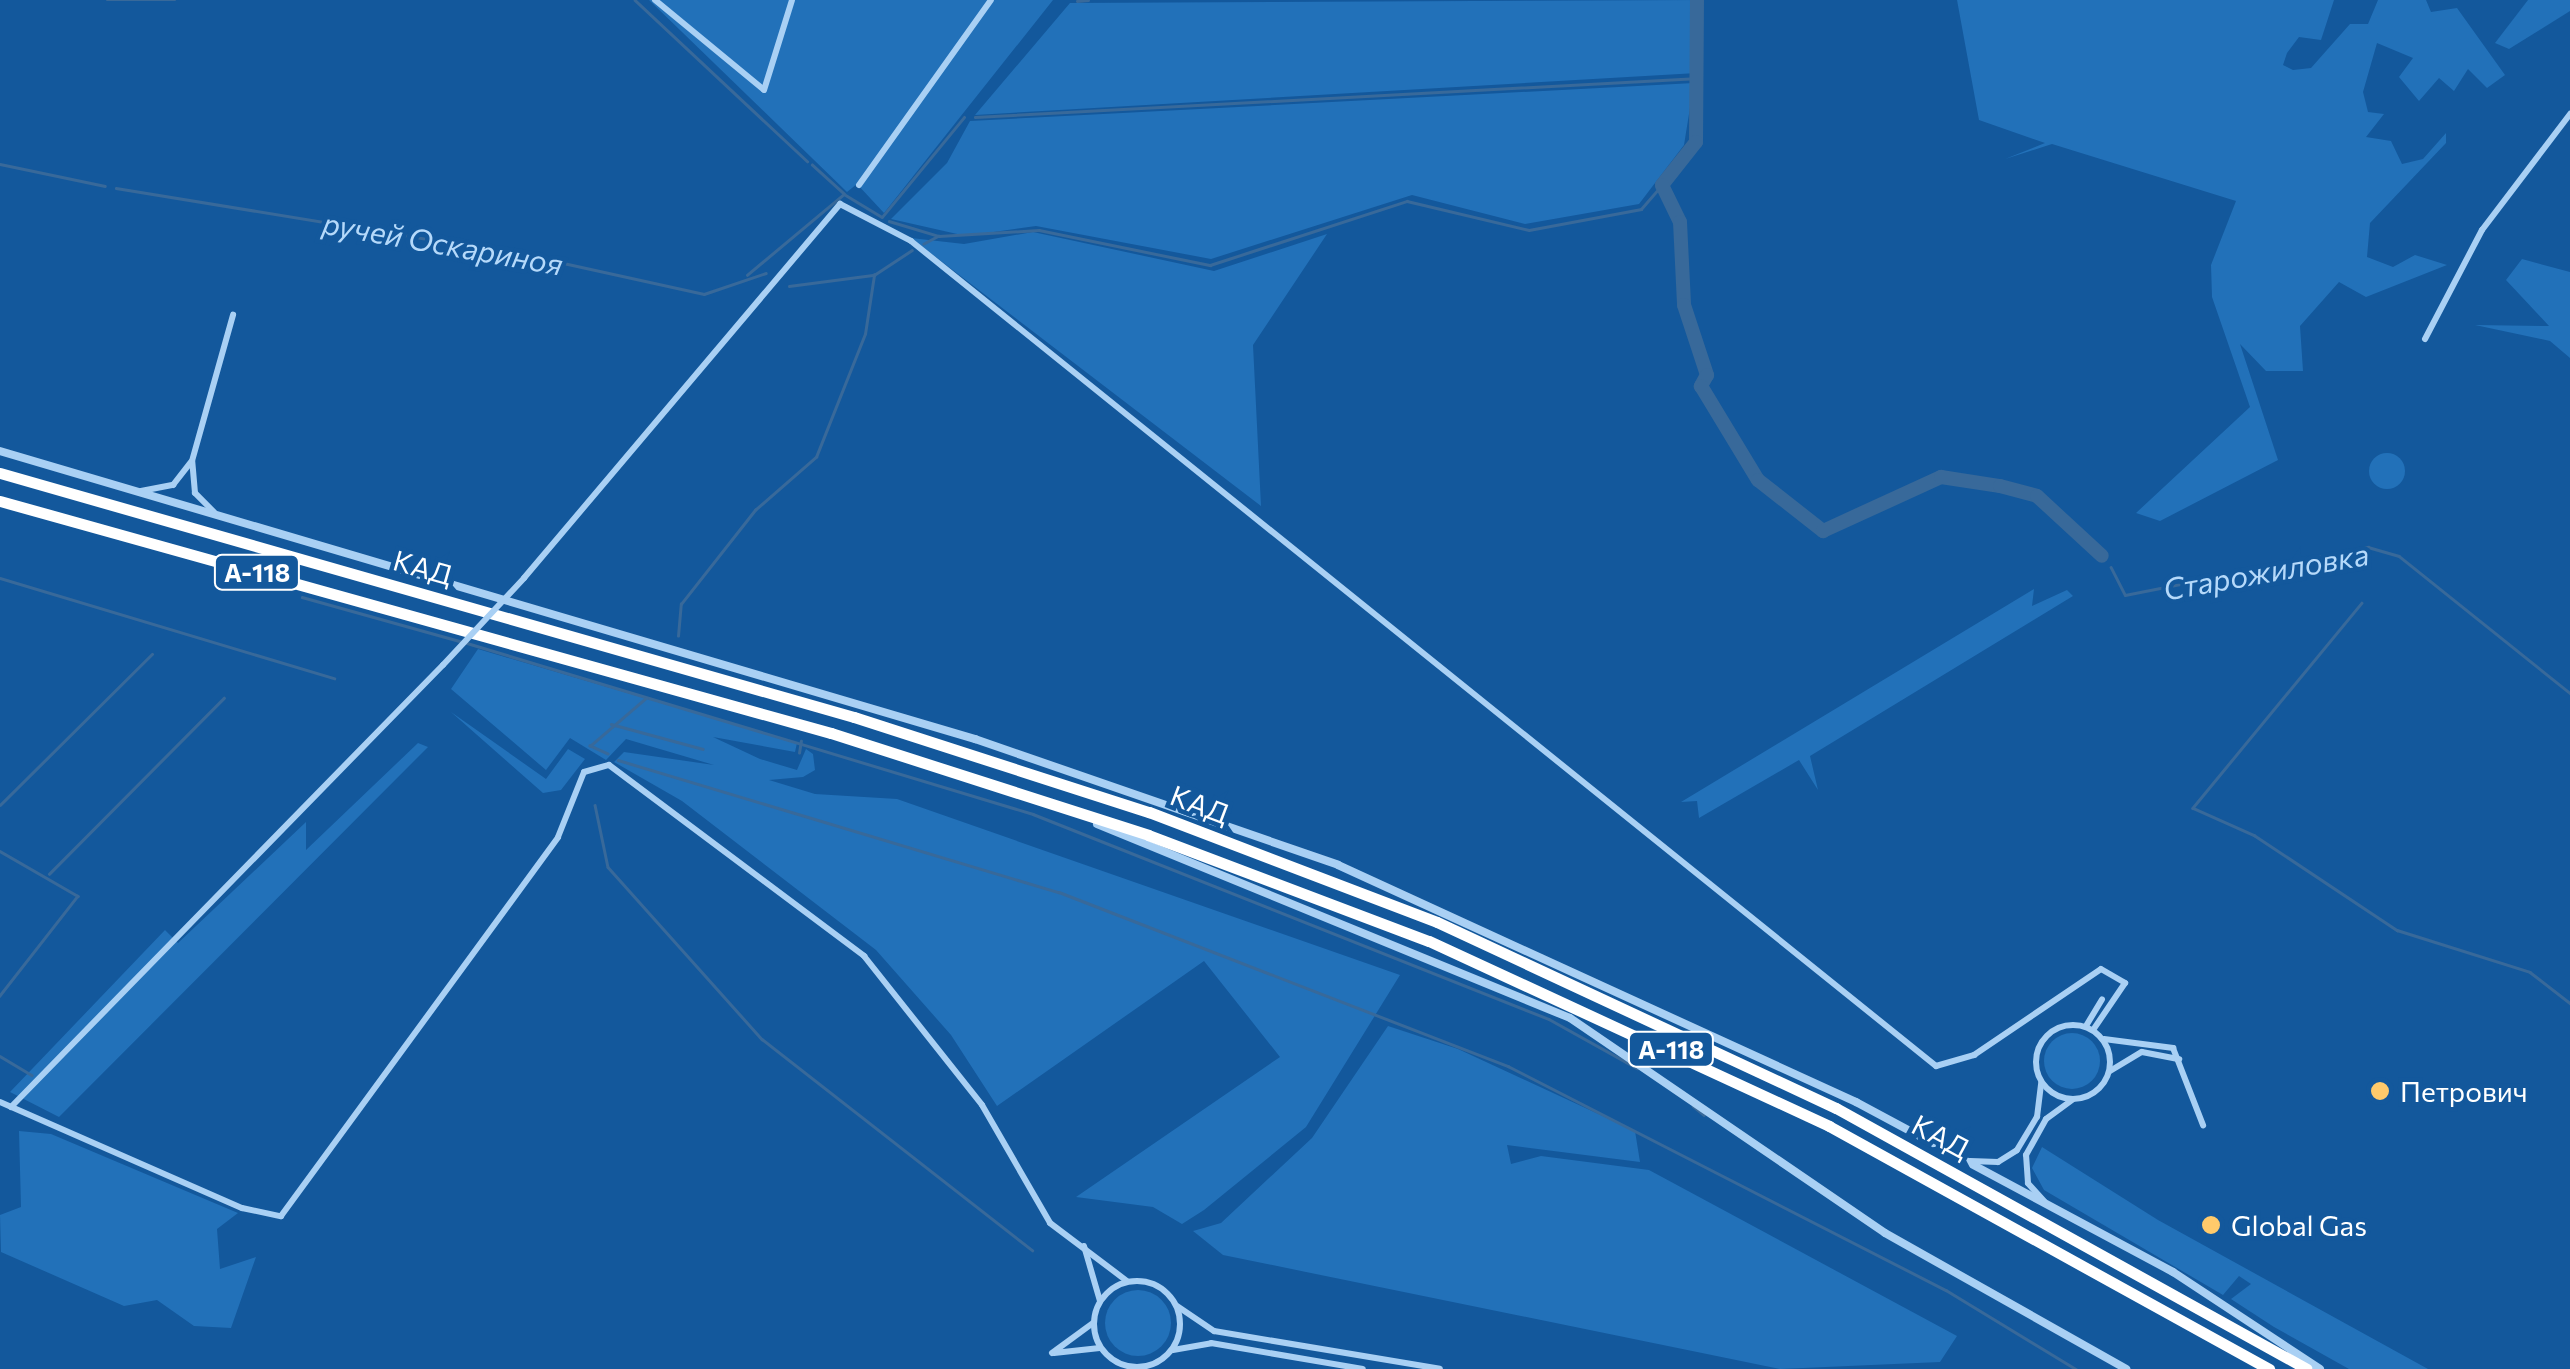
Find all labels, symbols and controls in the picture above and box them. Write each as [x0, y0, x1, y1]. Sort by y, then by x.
water label: ручей Оскариноя [320, 204, 566, 282]
water label: Старожиловка [2160, 535, 2372, 607]
street label: КАД [390, 543, 456, 591]
road number: А-118 [212, 552, 302, 592]
street label: КАД [1166, 778, 1234, 830]
road number: А-118 [1626, 1029, 1716, 1069]
place label: Петрович [2400, 1074, 2528, 1108]
marker: Петрович [2369, 1080, 2391, 1102]
street label: КАД [1907, 1107, 1975, 1165]
place label: Global Gas [2231, 1208, 2367, 1242]
marker: Global Gas [2200, 1214, 2222, 1236]

